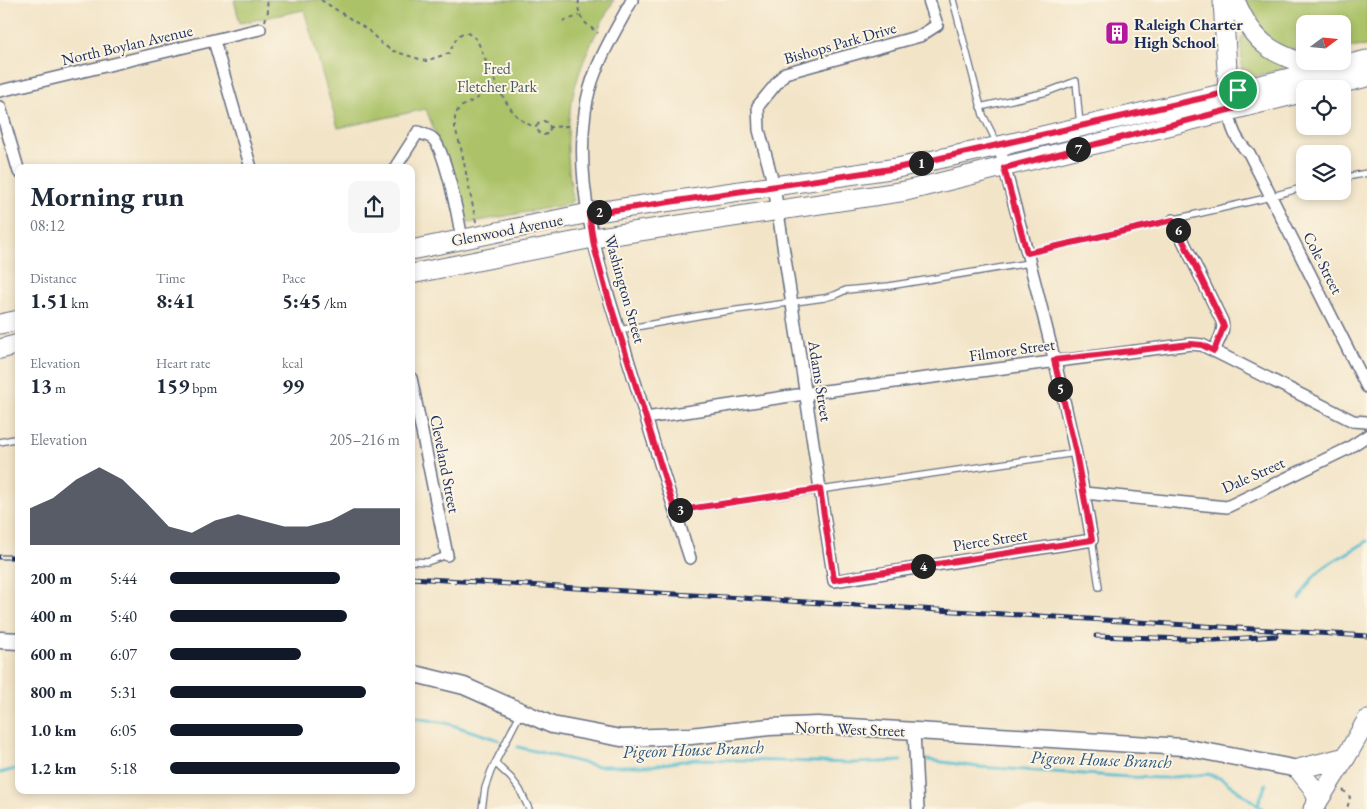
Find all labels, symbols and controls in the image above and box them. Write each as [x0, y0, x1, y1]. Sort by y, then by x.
place label: Raleigh Charter High School [1134, 14, 1243, 53]
north arrow [1296, 15, 1351, 70]
map controls [1296, 15, 1351, 200]
street label: Bishops Park Drive [781, 17, 899, 69]
street label: North Boylan Avenue [59, 20, 195, 70]
building icon: Raleigh Charter High School [1104, 20, 1130, 46]
park label: Fred Fletcher Park [457, 58, 538, 97]
pin [1217, 69, 1259, 111]
icon: arrive [1224, 76, 1252, 104]
button: locate [1296, 80, 1351, 135]
pin: 7 [1066, 136, 1090, 162]
text: 7 [1075, 140, 1082, 158]
button: layers [1296, 145, 1351, 200]
pin: 1 [908, 150, 934, 176]
text: 1 [918, 154, 925, 172]
text: Morning run [30, 178, 184, 214]
button: share [348, 181, 400, 233]
pin: 2 [586, 200, 612, 224]
text: 2 [596, 203, 603, 221]
street label: Glenwood Avenue [449, 209, 565, 251]
text: 08:12 [30, 215, 65, 236]
pin: 6 [1166, 218, 1190, 242]
text: 6 [1175, 221, 1182, 239]
street label: Cole Street [1298, 228, 1348, 298]
street label: Washington Street [599, 232, 651, 346]
text: Distance [30, 269, 77, 287]
text: Time [156, 269, 185, 287]
text: Pace [282, 269, 306, 287]
text: 1.51 [30, 287, 69, 314]
text: 8:41 [156, 287, 195, 314]
text: 5:45 [282, 287, 321, 314]
text: km [69, 294, 89, 312]
text: /km [321, 294, 347, 312]
street label: Filmore Street [968, 334, 1056, 366]
street label: Adams Street [803, 338, 837, 423]
text: Elevation [30, 354, 80, 372]
text: Heart rate [156, 354, 210, 372]
text: kcal [282, 354, 303, 372]
text: 13 [30, 372, 52, 399]
text: 159 [156, 372, 189, 399]
text: 99 [282, 372, 304, 399]
pin: 5 [1048, 376, 1072, 402]
text: m [52, 379, 66, 397]
text: bpm [189, 379, 218, 397]
text: 5 [1057, 380, 1064, 398]
street label: Cleveland Street [425, 413, 465, 515]
text: Elevation [30, 429, 88, 450]
text: 205–216 m [329, 429, 400, 450]
street label: Dale Street [1218, 452, 1288, 498]
pin: 3 [668, 498, 692, 522]
text: 3 [677, 501, 684, 519]
street label: Pierce Street [951, 524, 1029, 556]
pin: 4 [910, 554, 936, 578]
text: 4 [920, 557, 927, 575]
text: 200 m [30, 568, 72, 589]
text: 5:44 [110, 568, 137, 589]
text: 400 m [30, 606, 72, 627]
text: 5:40 [110, 606, 137, 627]
text: 600 m [30, 644, 72, 665]
text: 6:07 [110, 644, 137, 665]
text: 800 m [30, 682, 72, 703]
text: 5:31 [110, 682, 137, 703]
street label: North West Street [795, 717, 905, 741]
text: 1.0 km [30, 720, 76, 741]
text: 6:05 [110, 720, 137, 741]
water label: Pigeon House Branch [622, 735, 764, 764]
water label: Pigeon House Branch [1030, 745, 1172, 774]
text: 1.2 km [30, 758, 76, 779]
text: 5:18 [110, 758, 137, 779]

